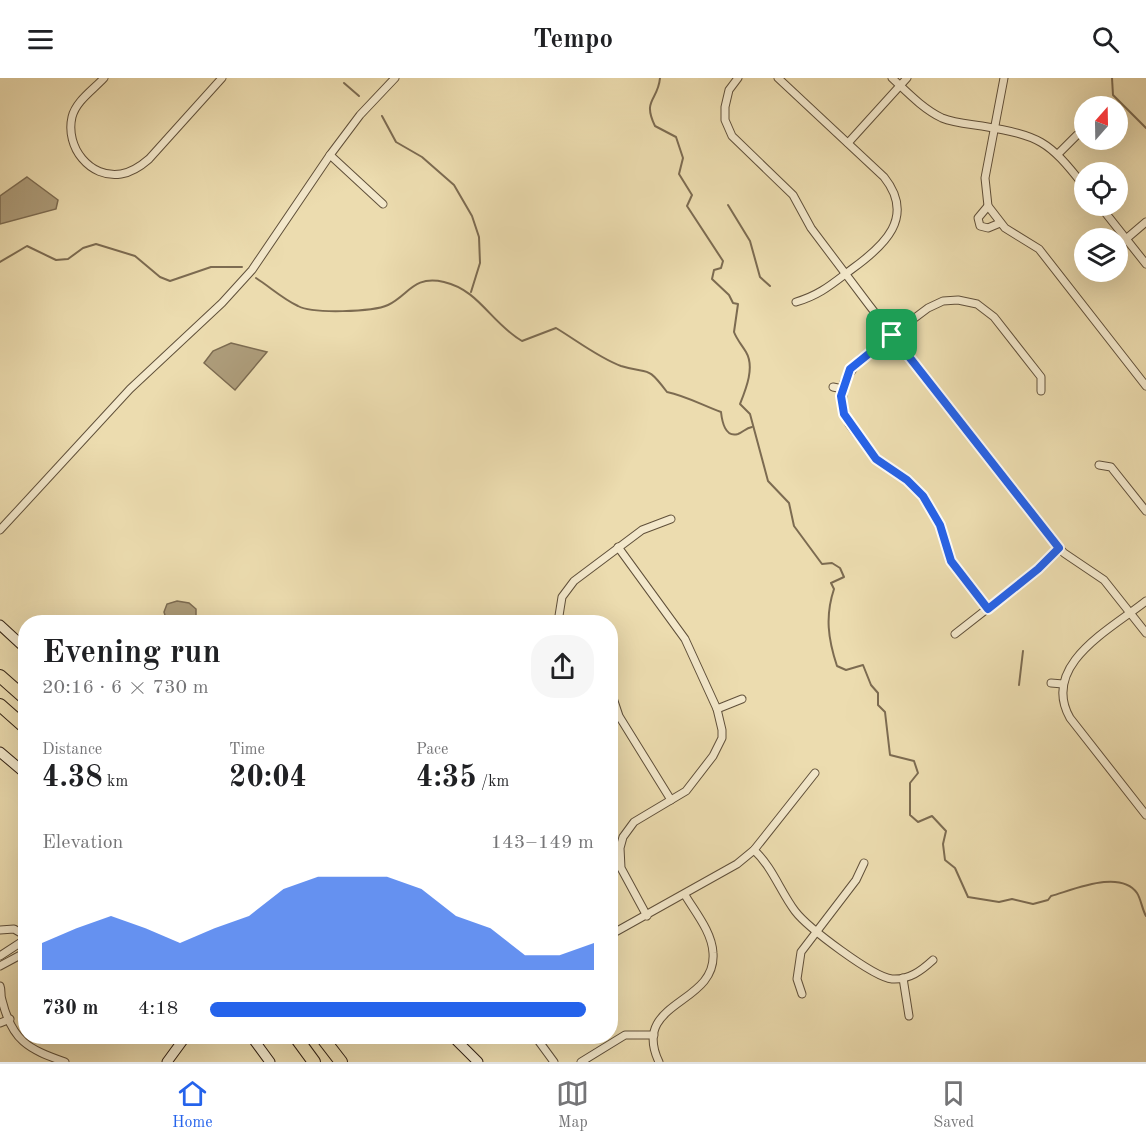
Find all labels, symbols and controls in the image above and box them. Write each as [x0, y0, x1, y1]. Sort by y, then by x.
icon: menu [24, 23, 57, 56]
icon: search [1089, 23, 1122, 56]
text: Tempo [533, 26, 613, 53]
north arrow [1074, 96, 1128, 150]
map controls [1074, 96, 1128, 282]
button: locate [1074, 162, 1128, 216]
button: layers [1074, 228, 1128, 282]
pin [866, 309, 917, 360]
icon: arrive [875, 318, 908, 351]
button: share [531, 635, 594, 698]
text: Evening run [42, 637, 221, 670]
text: 20:16 · 6 × 730 m [42, 678, 209, 698]
text: Distance [42, 742, 102, 758]
text: Time [229, 742, 265, 758]
text: Pace [416, 742, 448, 758]
text: 4.38 [42, 763, 103, 793]
text: 20:04 [229, 763, 307, 793]
text: 4:35 [416, 763, 477, 793]
text: km [103, 774, 128, 790]
text: /km [477, 774, 509, 790]
text: Elevation [42, 833, 123, 853]
text: 143–149 m [491, 833, 594, 853]
text: 730 m [42, 999, 98, 1019]
text: 4:18 [138, 999, 178, 1019]
tab: Home [172, 1077, 213, 1133]
tab: Map [556, 1077, 589, 1133]
tab: Saved [933, 1077, 974, 1133]

